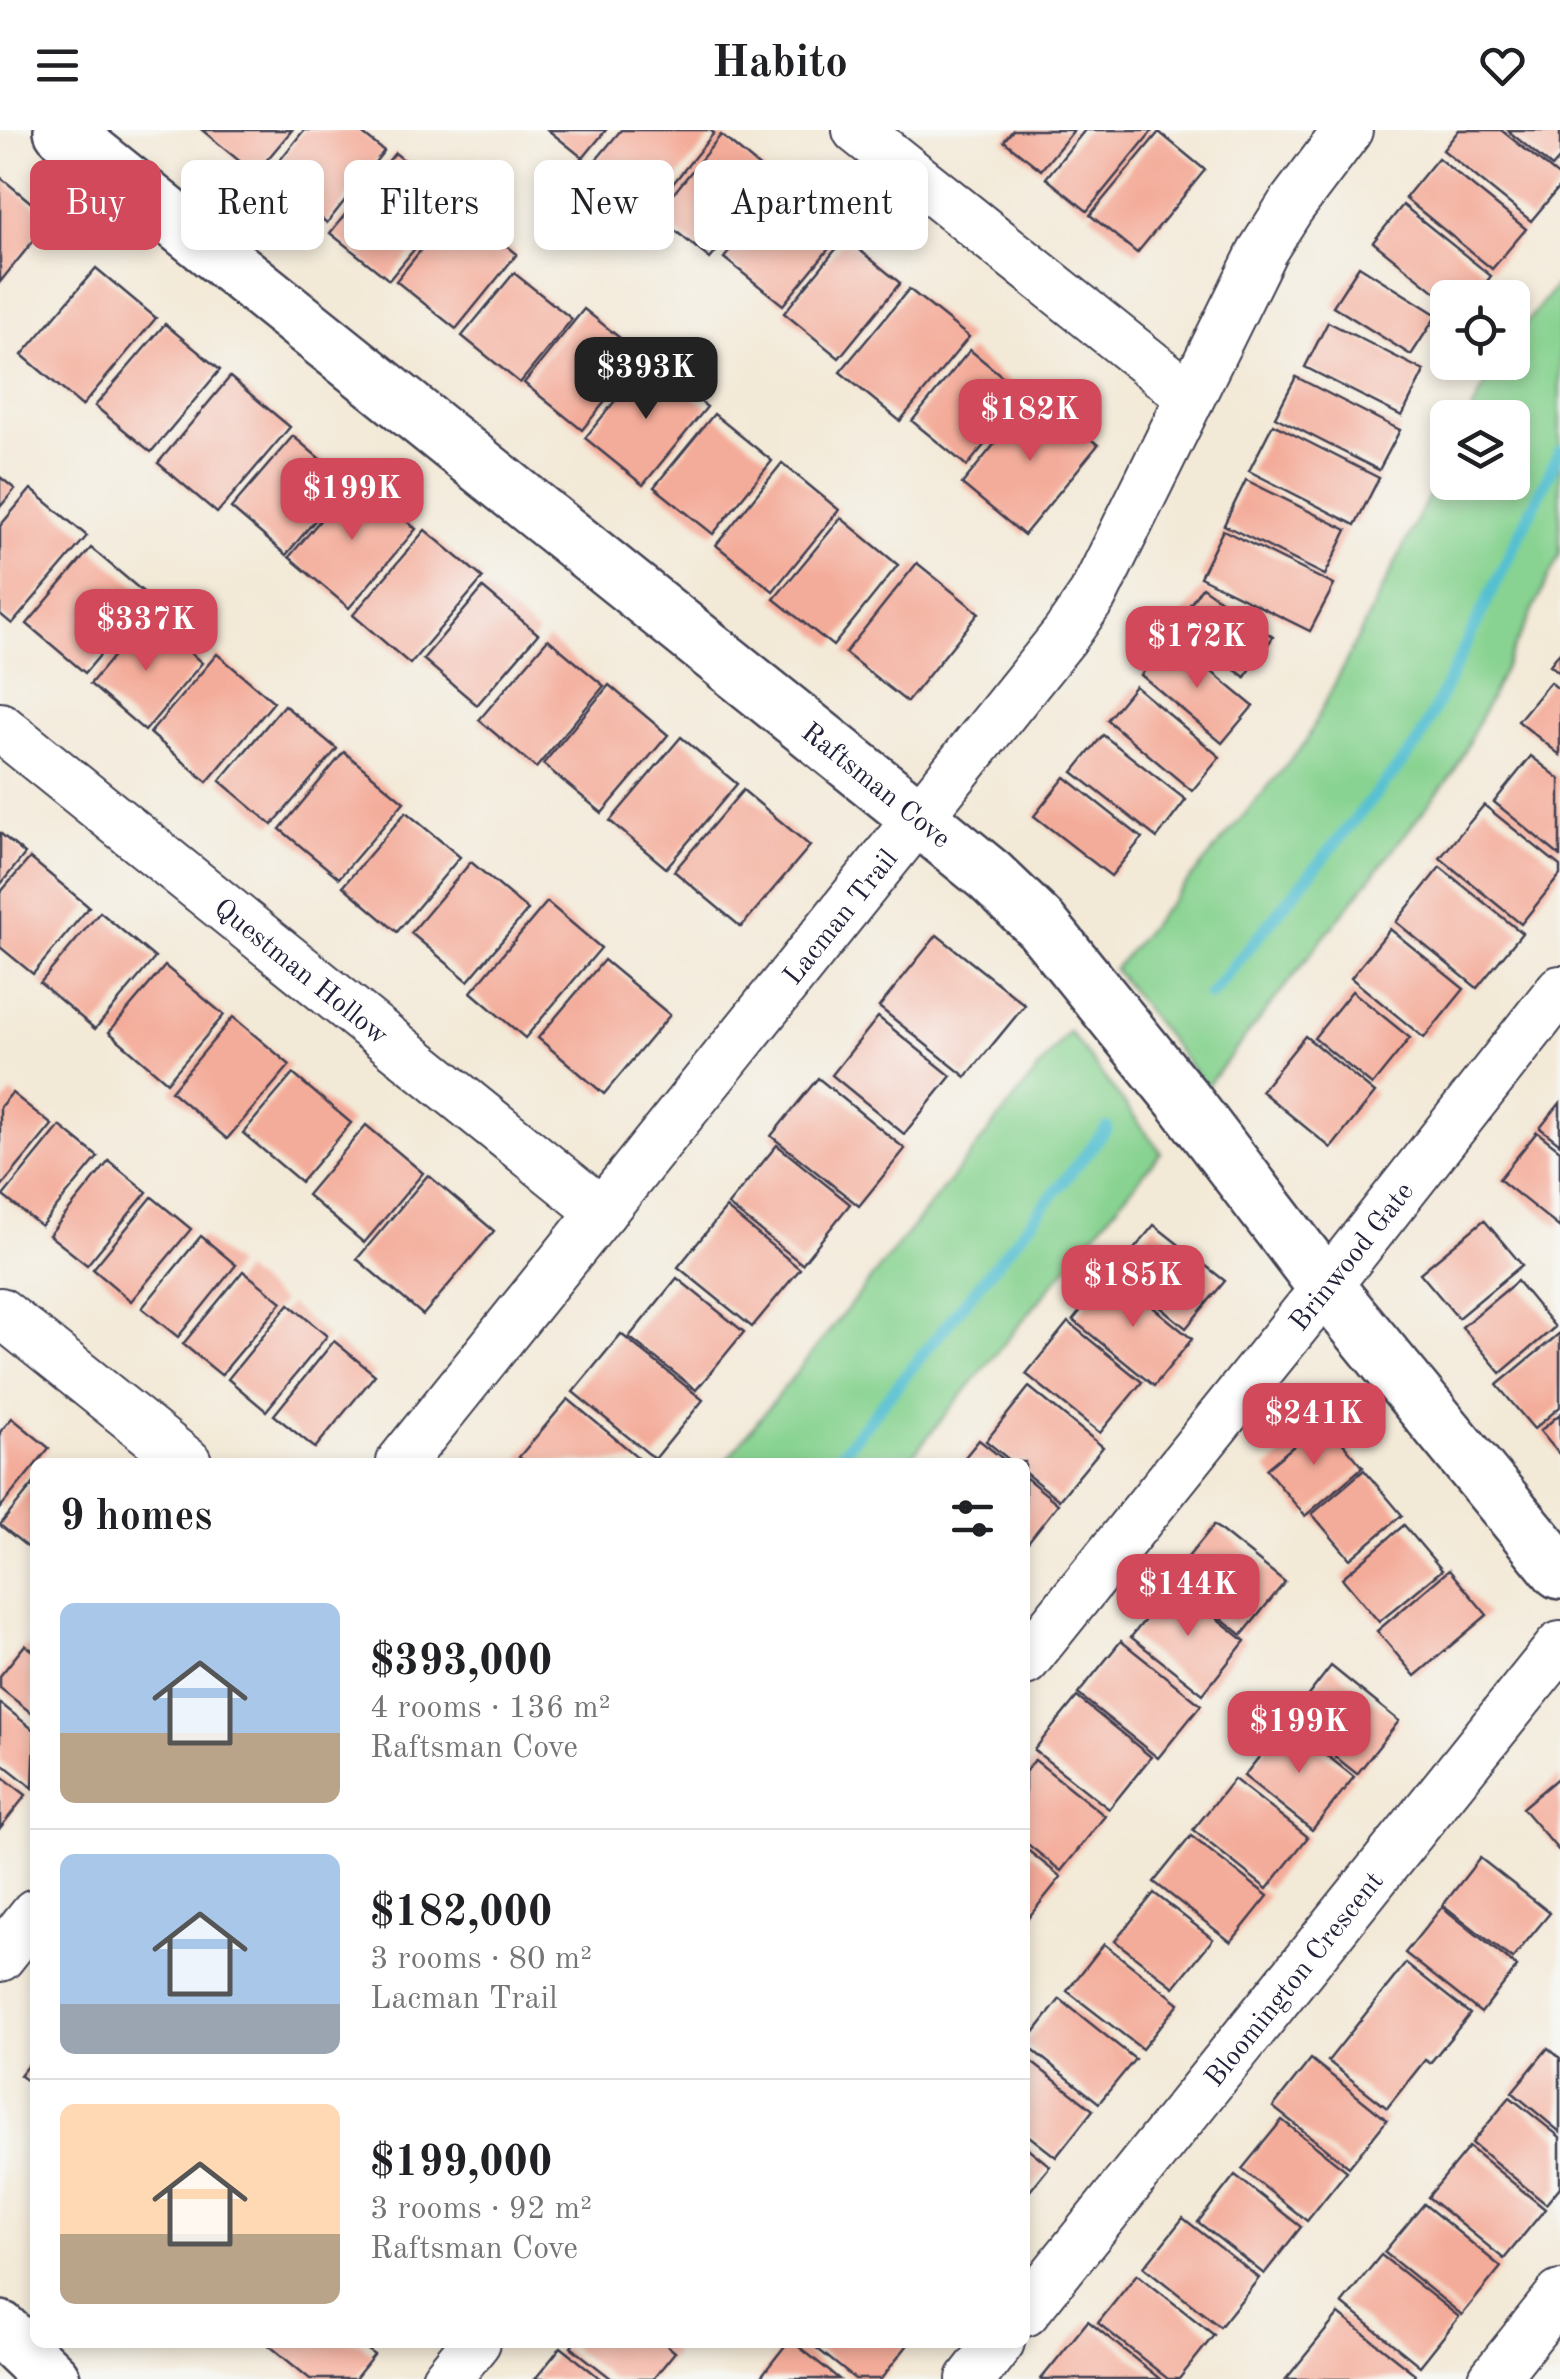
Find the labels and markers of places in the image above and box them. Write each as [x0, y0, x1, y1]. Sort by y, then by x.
pin: $393K [576, 337, 716, 422]
pin: $182K [960, 379, 1100, 464]
pin: $199K [282, 458, 422, 543]
pin: $337K [76, 589, 216, 674]
pin: $172K [1127, 606, 1267, 691]
pin: $185K [1063, 1245, 1203, 1330]
pin: $241K [1244, 1383, 1384, 1468]
pin: $144K [1118, 1554, 1258, 1639]
pin: $199K [1229, 1691, 1369, 1776]

